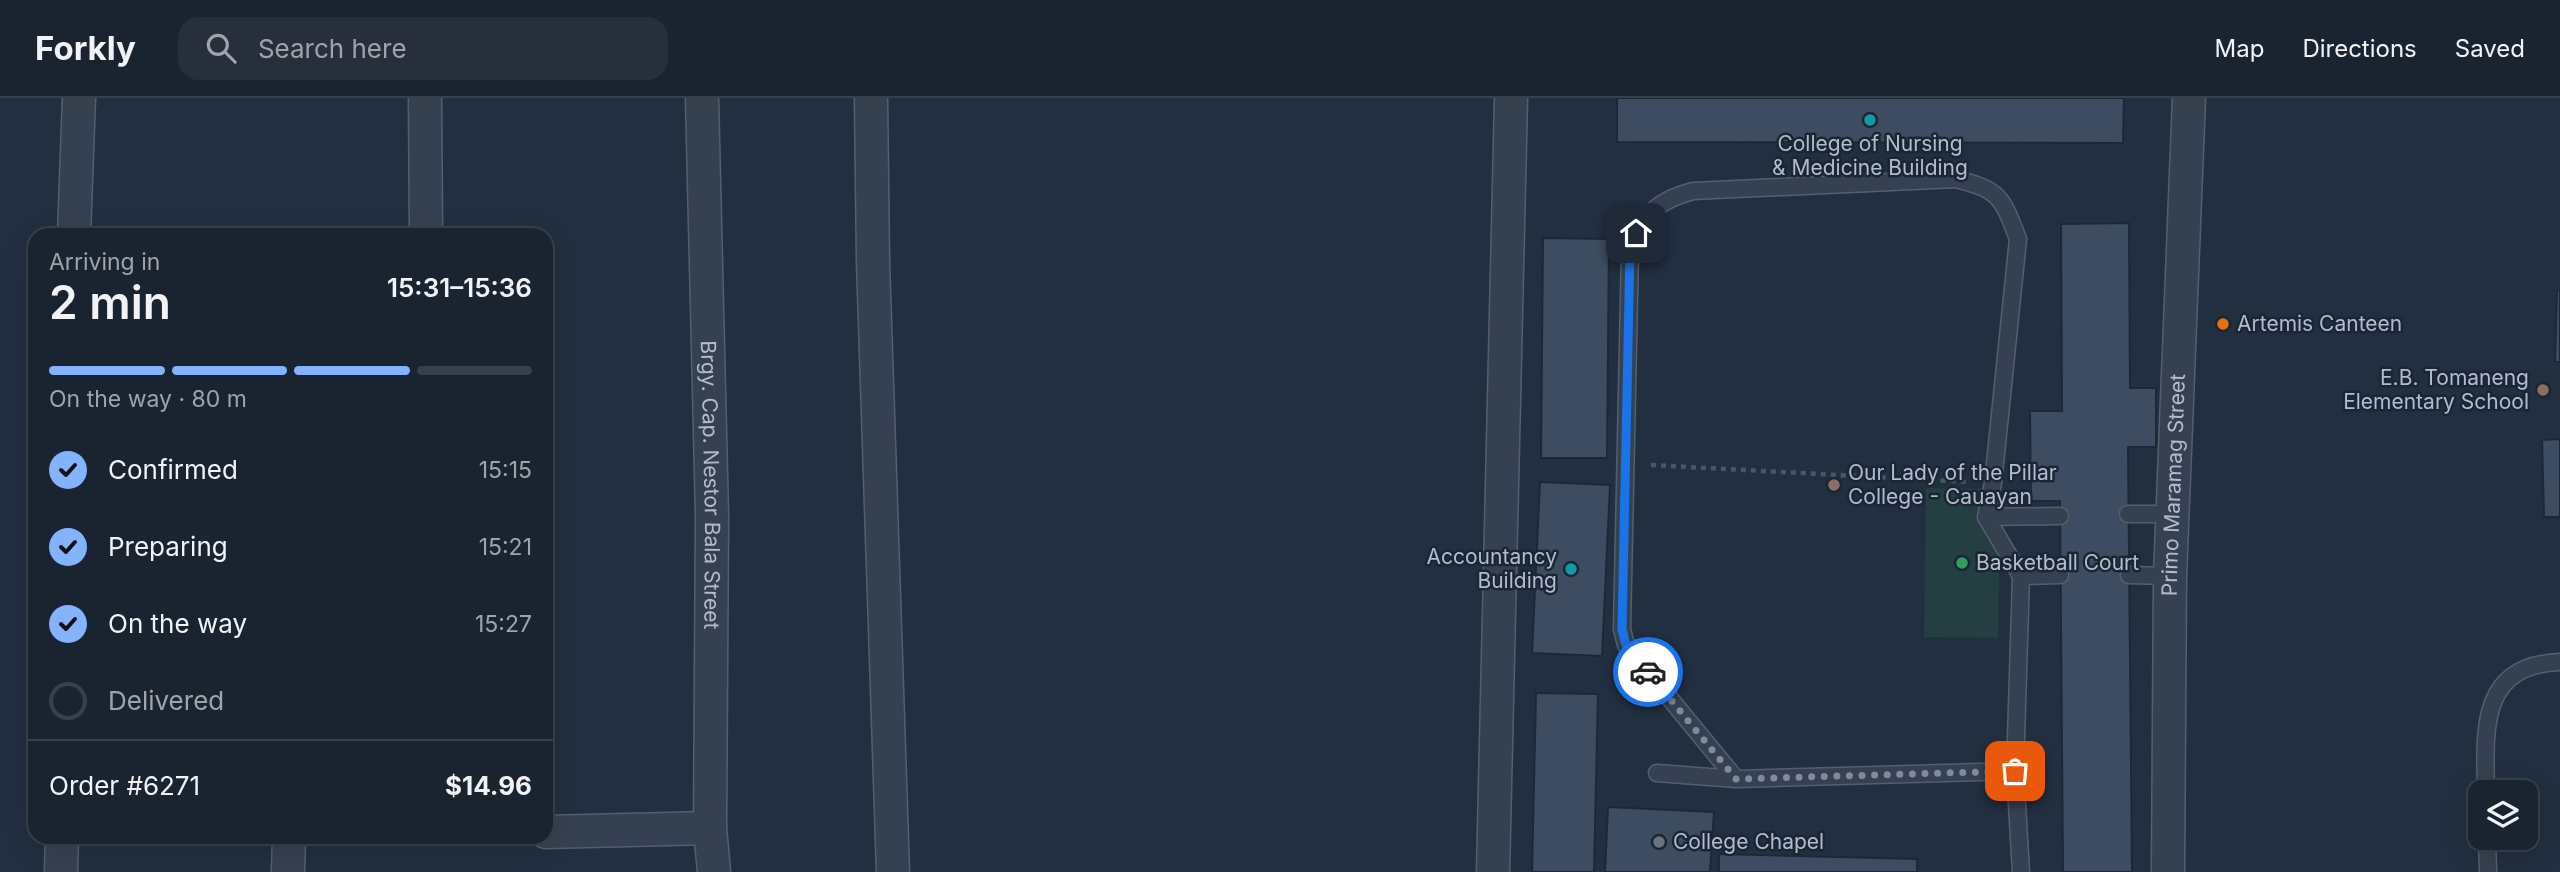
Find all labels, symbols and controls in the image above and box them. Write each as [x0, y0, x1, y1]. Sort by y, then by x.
search box [178, 17, 668, 80]
text: Forkly [35, 28, 136, 68]
icon: search [202, 29, 240, 67]
text: Search here [258, 33, 407, 64]
text: Map [2215, 34, 2264, 63]
text: Directions [2302, 34, 2417, 63]
text: Saved [2455, 34, 2525, 63]
marker: College of Nursing & Medicine Building [1862, 112, 1878, 128]
place label: College of Nursing & Medicine Building [1772, 131, 1968, 180]
pin [1606, 203, 1666, 263]
icon: home [1617, 214, 1655, 252]
text: Arriving in [49, 248, 160, 276]
text: 15:31–15:36 [387, 272, 532, 303]
text: 2 min [49, 274, 171, 330]
place label: Artemis Canteen [2237, 311, 2402, 336]
marker: Artemis Canteen [2215, 316, 2231, 332]
street label: Brgy. Cap. Nestor Bala Street [696, 340, 725, 630]
place label: E.B. Tomaneng Elementary School [2343, 365, 2529, 414]
street label: Primo Maramag Street [2157, 373, 2190, 596]
marker: E.B. Tomaneng Elementary School [2535, 382, 2551, 398]
text: On the way · 80 m [49, 385, 247, 413]
icon: check [49, 451, 87, 489]
text: Confirmed [108, 454, 238, 485]
text: 15:15 [479, 456, 532, 484]
place label: Our Lady of the Pillar College - Cauayan [1848, 460, 2057, 509]
marker: Our Lady of the Pillar College - Cauayan [1826, 477, 1842, 493]
icon: check [49, 528, 87, 566]
text: Preparing [108, 531, 228, 562]
text: 15:21 [479, 533, 532, 561]
place label: Accountancy Building [1427, 544, 1557, 593]
place label: Basketball Court [1976, 550, 2139, 575]
marker: Basketball Court [1954, 555, 1970, 571]
marker: Accountancy Building [1563, 561, 1579, 577]
icon: check [49, 605, 87, 643]
text: On the way [108, 608, 247, 639]
text: 15:27 [475, 610, 532, 638]
courier [1613, 637, 1683, 707]
icon: car [1629, 653, 1667, 691]
text: Delivered [108, 685, 224, 716]
pin [1985, 741, 2045, 801]
icon: bag [1996, 752, 2034, 790]
text: Order #6271 [49, 770, 200, 801]
text: $14.96 [445, 770, 532, 801]
map controls [2468, 780, 2538, 850]
button: layers [2468, 780, 2538, 850]
place label: College Chapel [1673, 829, 1824, 854]
marker: College Chapel [1651, 834, 1667, 850]

